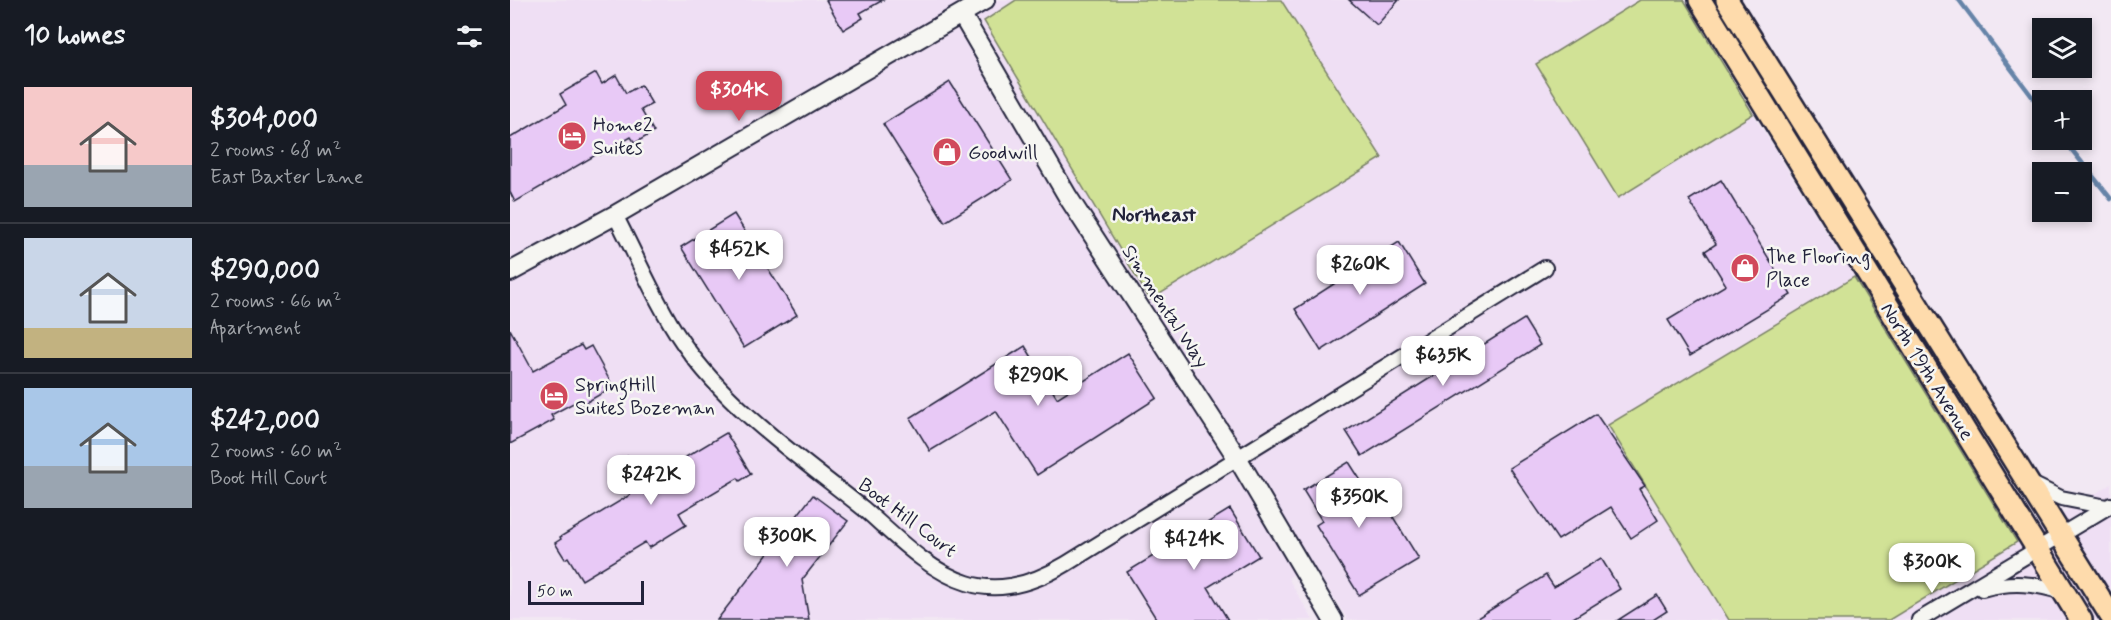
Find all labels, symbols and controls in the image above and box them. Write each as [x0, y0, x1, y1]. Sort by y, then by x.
map controls [2032, 18, 2092, 222]
button: layers [2032, 18, 2092, 78]
text: 10 homes [24, 19, 125, 53]
icon: filters [453, 20, 486, 53]
pin: $304K [697, 71, 781, 122]
text: $304K [710, 77, 768, 104]
button: + [2032, 90, 2092, 150]
text: $304,000 [210, 103, 318, 137]
icon: home [72, 111, 144, 183]
place label: Home2 Suites [593, 112, 653, 162]
hotel icon: Home2 Suites [556, 120, 588, 152]
shop icon: Goodwill [931, 136, 963, 168]
text: 2 rooms · 68 m² [210, 137, 341, 164]
place label: Goodwill [968, 140, 1038, 167]
button: − [2032, 162, 2092, 222]
text: East Baxter Lane [210, 164, 364, 191]
district label: Northeast [1112, 201, 1196, 229]
pin: $452K [697, 230, 781, 281]
text: $452K [709, 236, 769, 263]
street label: Simmental Way [1115, 240, 1215, 374]
place label: The Flooring Place [1766, 244, 1870, 294]
pin: $260K [1318, 245, 1402, 296]
text: $260K [1331, 251, 1389, 278]
shop icon: The Flooring Place [1729, 252, 1761, 284]
text: $290,000 [210, 254, 320, 288]
icon: home [72, 262, 144, 334]
text: 2 rooms · 66 m² [210, 288, 341, 315]
street label: North 19th Avenue [1874, 298, 1980, 446]
text: Apartment [210, 315, 301, 342]
pin: $635K [1401, 336, 1485, 387]
text: $635K [1415, 342, 1471, 369]
pin: $290K [996, 356, 1080, 407]
text: $290K [1008, 362, 1068, 389]
place label: SpringHill Suites Bozeman [575, 372, 715, 422]
hotel icon: SpringHill Suites Bozeman [538, 380, 570, 412]
text: $242,000 [210, 404, 320, 438]
icon: home [72, 412, 144, 484]
text: 2 rooms · 60 m² [210, 438, 342, 465]
pin: $242K [609, 455, 693, 506]
text: $242K [621, 461, 681, 488]
text: Boot Hill Court [210, 465, 327, 492]
street label: Boot Hill Court [852, 472, 962, 564]
pin: $350K [1317, 478, 1401, 529]
text: $350K [1330, 484, 1388, 511]
pin: $300K [745, 517, 829, 568]
pin: $424K [1152, 520, 1236, 571]
text: $300K [758, 523, 816, 550]
text: $424K [1164, 526, 1224, 553]
pin: $300K [1890, 543, 1974, 594]
text: $300K [1903, 549, 1961, 576]
scale bar [528, 578, 644, 606]
text: 50 m [537, 581, 573, 602]

